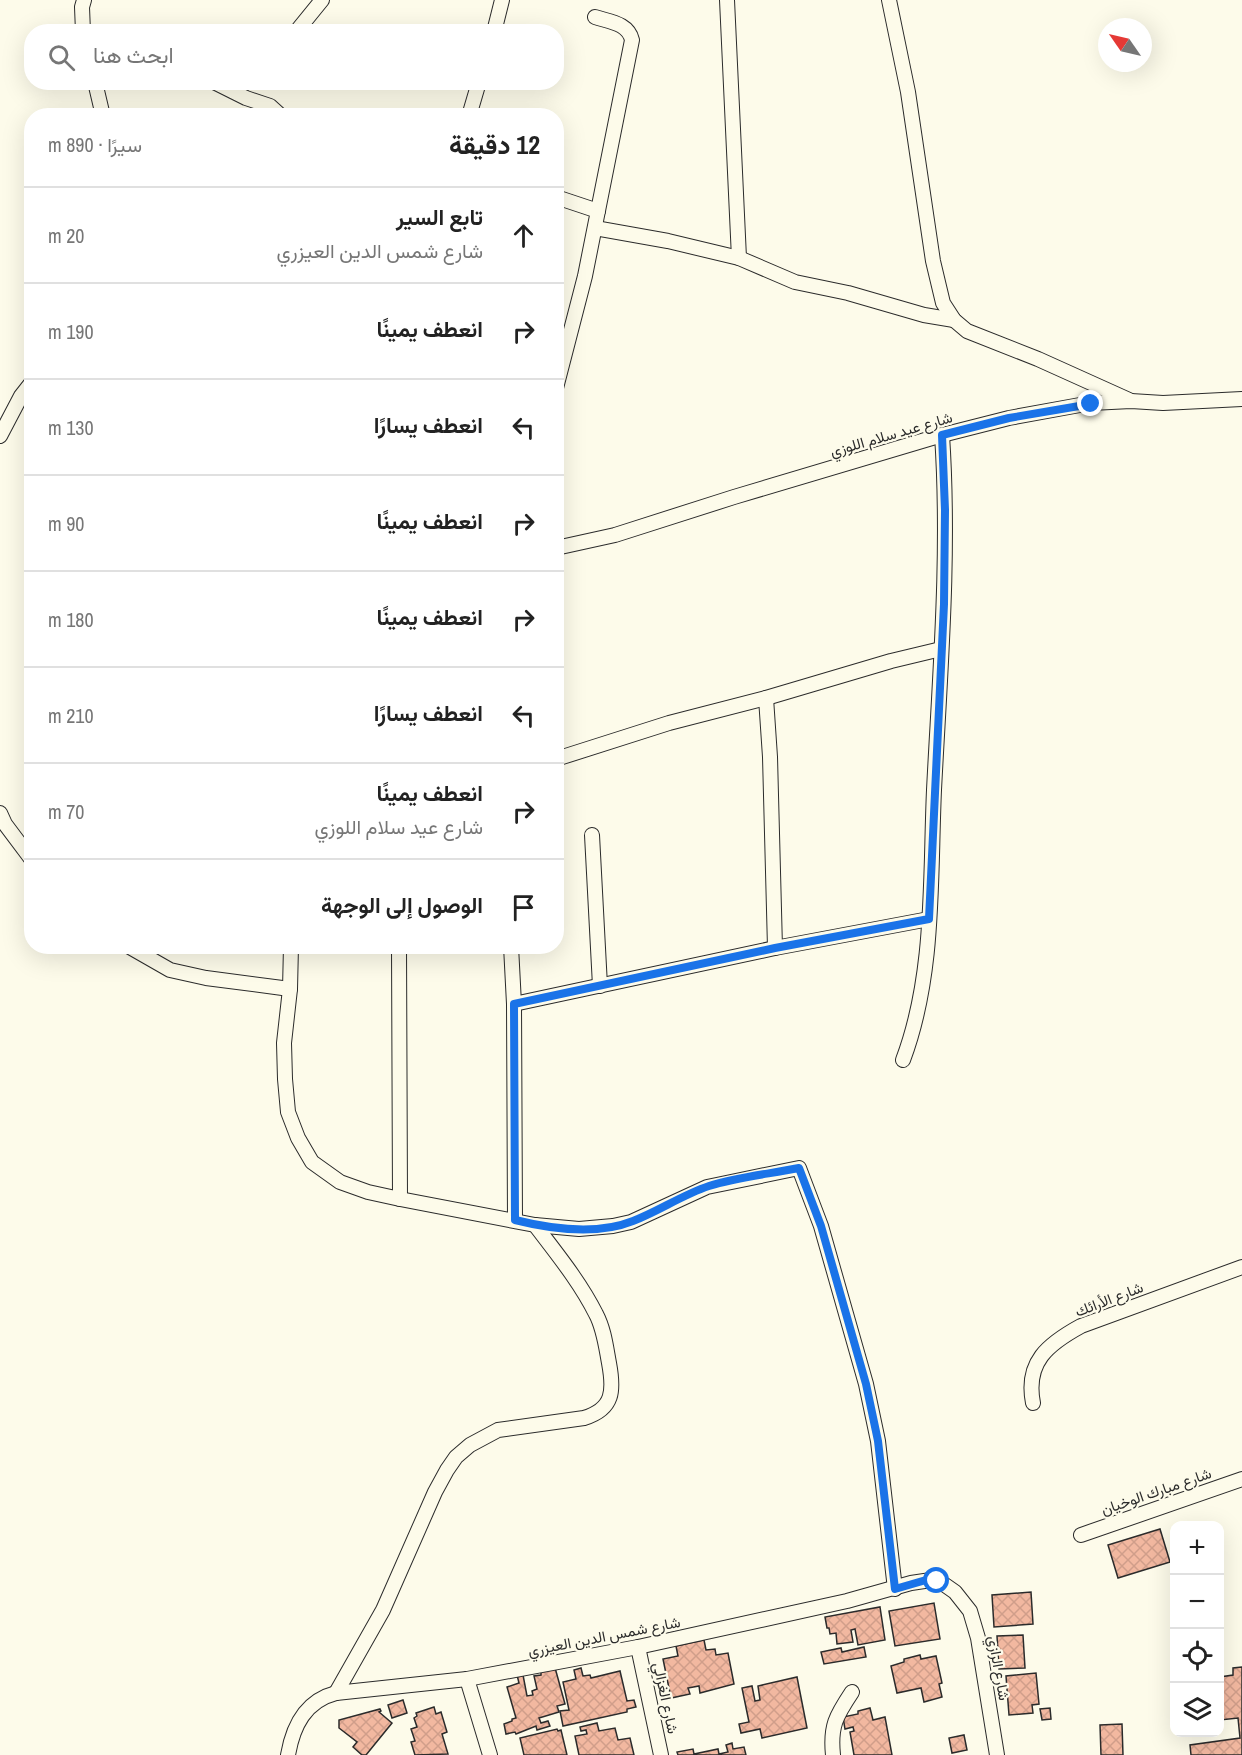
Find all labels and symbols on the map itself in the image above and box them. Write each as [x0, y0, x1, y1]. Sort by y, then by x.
north arrow [1098, 18, 1152, 72]
route end [1077, 390, 1103, 416]
street label: شارع عيد سلام اللوزي [827, 406, 956, 464]
street label: شارع الأرائك [1072, 1276, 1147, 1323]
street label: شارع مبارك الوخيان [1098, 1462, 1215, 1521]
route start [923, 1567, 949, 1593]
street label: شارع شمس الدين العيزري [526, 1611, 683, 1664]
street label: شارع الرازي [980, 1634, 1015, 1703]
street label: شارع الغزالي [645, 1660, 684, 1736]

